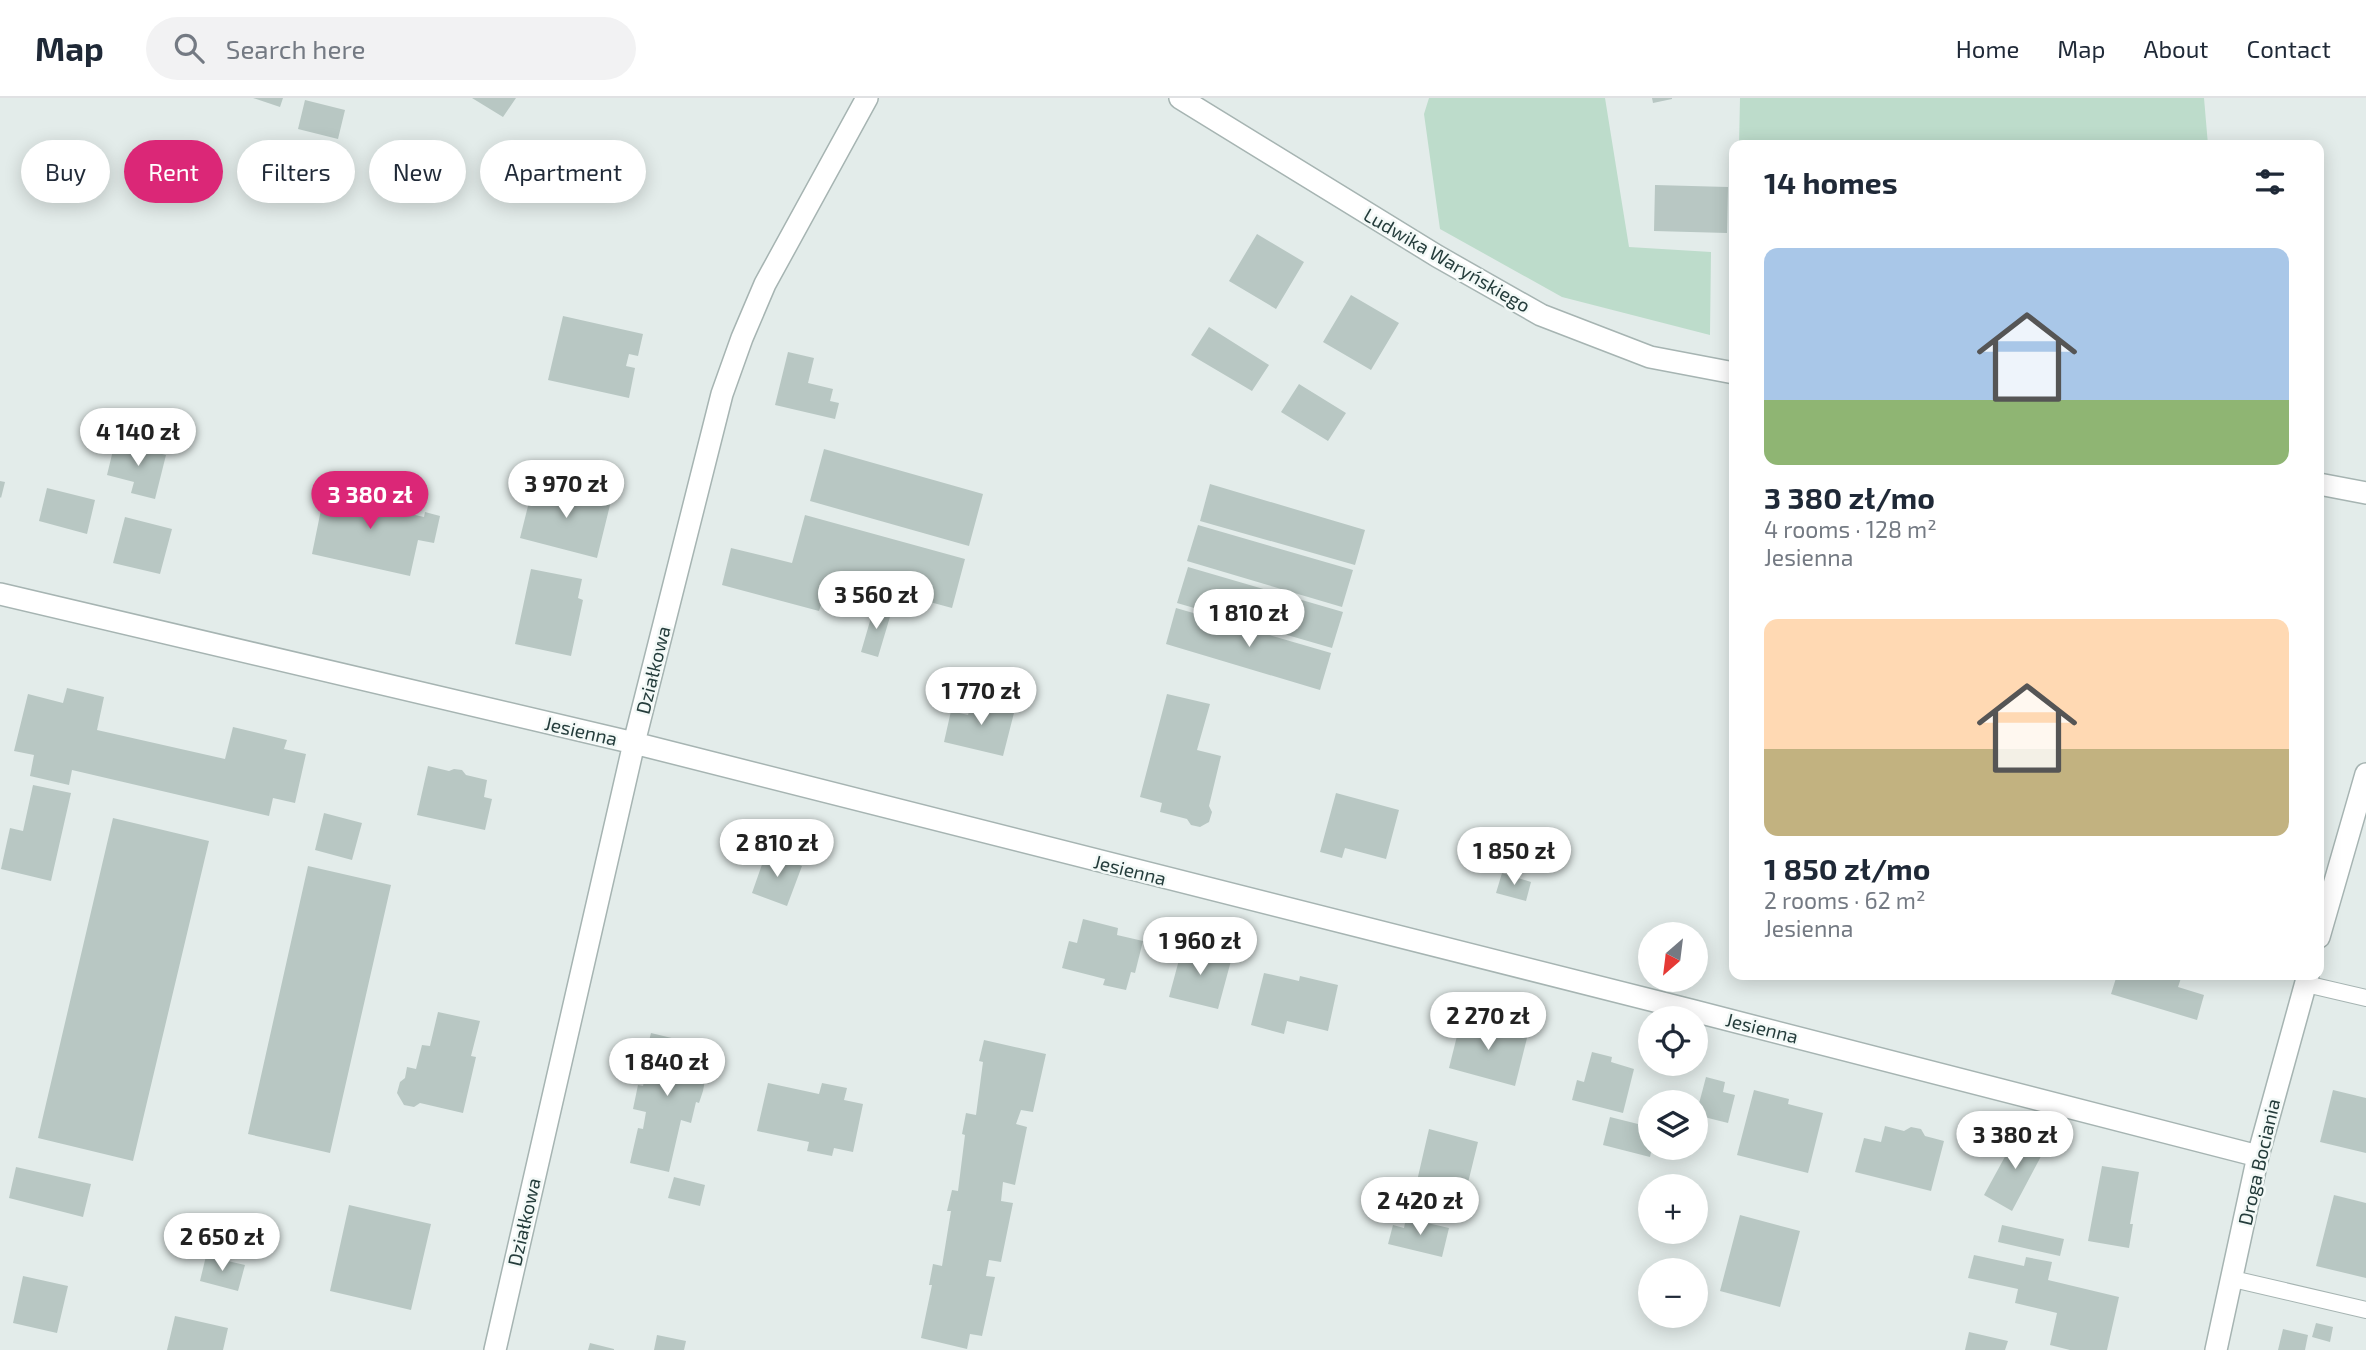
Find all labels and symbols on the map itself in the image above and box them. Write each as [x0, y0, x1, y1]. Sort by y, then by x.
street label: Ludwika Waryńskiego [1360, 202, 1535, 317]
pin: 4 140 zł [66, 408, 210, 468]
pin: 3 970 zł [494, 460, 638, 520]
pin: 3 380 zł [298, 472, 442, 531]
pin: 3 560 zł [804, 572, 948, 631]
pin: 1 810 zł [1177, 589, 1321, 649]
street label: Działkowa [630, 624, 675, 716]
pin: 1 770 zł [909, 668, 1053, 727]
street label: Jesienna [543, 711, 620, 750]
pin: 2 810 zł [705, 820, 849, 879]
pin: 1 850 zł [1442, 828, 1586, 887]
street label: Jesienna [1092, 849, 1169, 890]
pin: 1 960 zł [1128, 918, 1272, 977]
north arrow [1638, 922, 1708, 992]
pin: 2 270 zł [1416, 992, 1560, 1052]
street label: Jesienna [1724, 1007, 1801, 1048]
pin: 1 840 zł [595, 1038, 739, 1098]
street label: Droga Bociania [2233, 1096, 2284, 1227]
pin: 3 380 zł [1943, 1112, 2087, 1171]
street label: Działkowa [502, 1176, 545, 1268]
pin: 2 420 zł [1348, 1178, 1492, 1237]
pin: 2 650 zł [150, 1214, 294, 1273]

